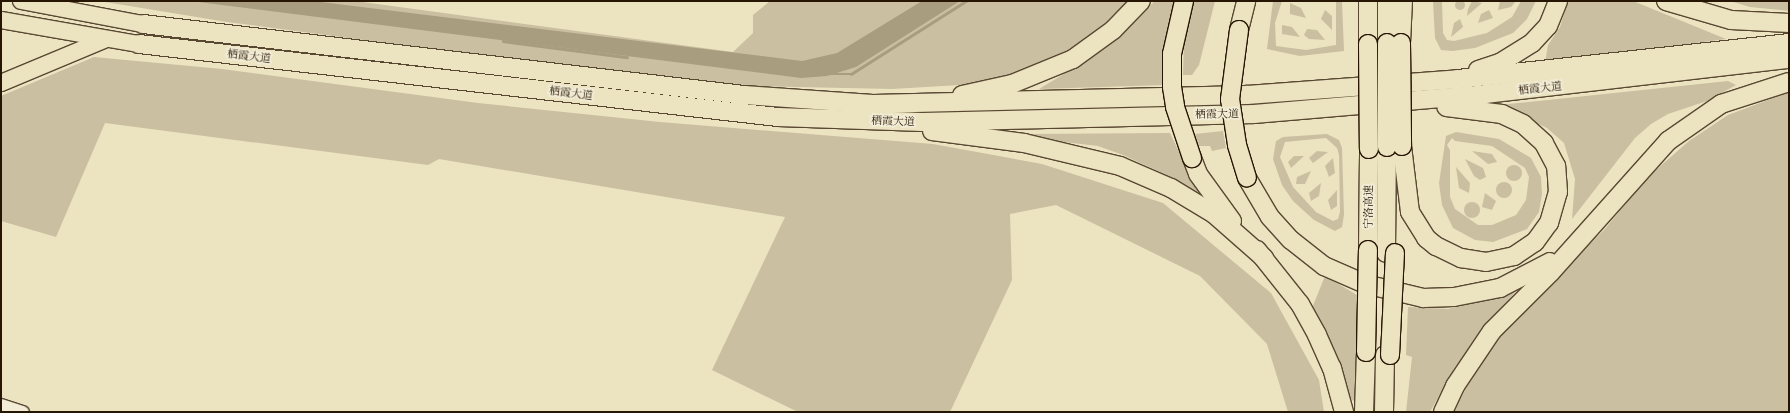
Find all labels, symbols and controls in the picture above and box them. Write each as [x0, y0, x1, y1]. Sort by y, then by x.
street label: 栖霞大道 [226, 47, 272, 65]
street label: 栖霞大道 [1517, 79, 1563, 97]
street label: 栖霞大道 [548, 84, 594, 102]
street label: 栖霞大道 [1195, 107, 1239, 121]
street label: 栖霞大道 [871, 114, 915, 128]
street label: 宁洛高速 [1361, 185, 1375, 229]

